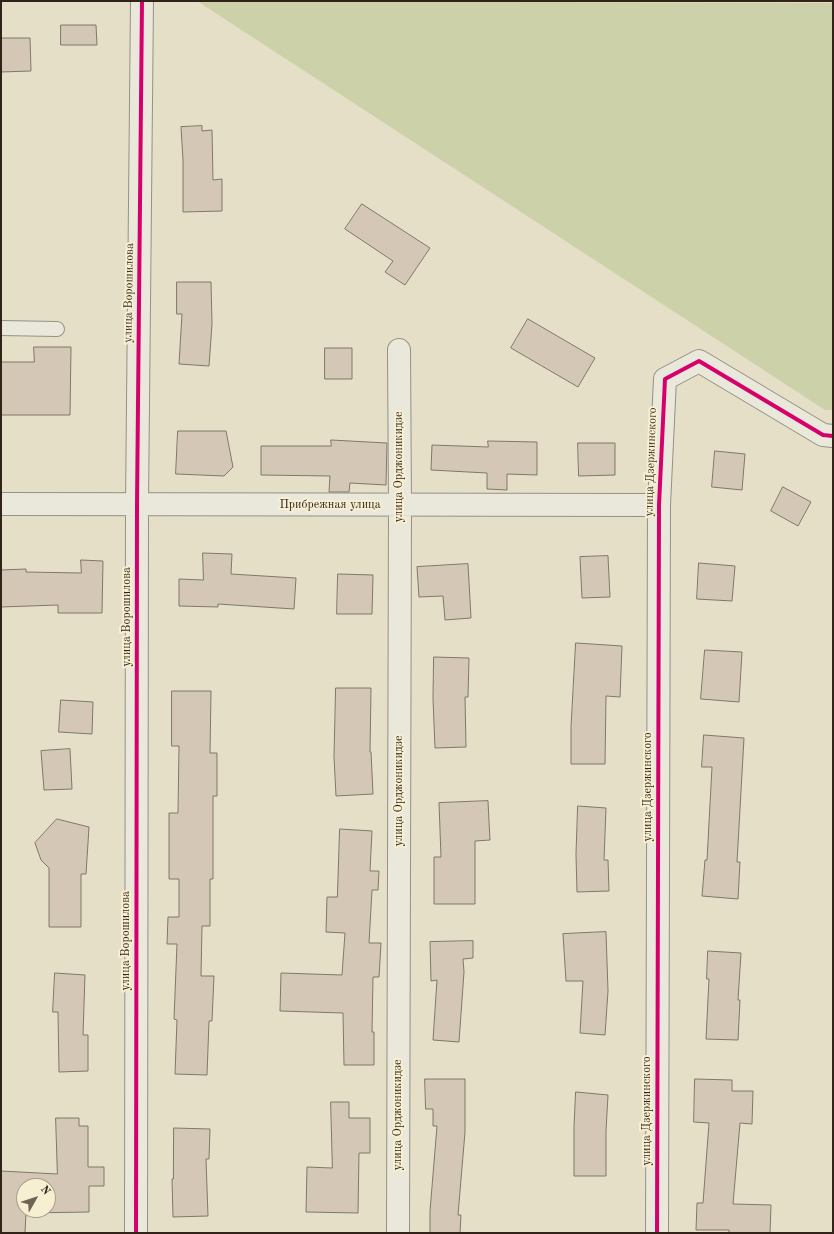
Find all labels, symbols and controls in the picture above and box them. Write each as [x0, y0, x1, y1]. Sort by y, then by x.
street label: улица Ворошилова [121, 243, 137, 343]
street label: улица Дзержинского [642, 407, 660, 517]
street label: улица Орджоникидзе [392, 412, 406, 522]
street label: Прибрежная улица [279, 498, 381, 512]
street label: улица Ворошилова [120, 567, 134, 667]
street label: улица Дзержинского [641, 732, 655, 842]
street label: улица Орджоникидзе [392, 736, 406, 846]
street label: улица Ворошилова [119, 891, 133, 991]
street label: улица Дзержинского [640, 1056, 654, 1166]
street label: улица Орджоникидзе [391, 1060, 405, 1170]
north arrow [16, 1178, 56, 1218]
text: N [38, 1184, 52, 1197]

